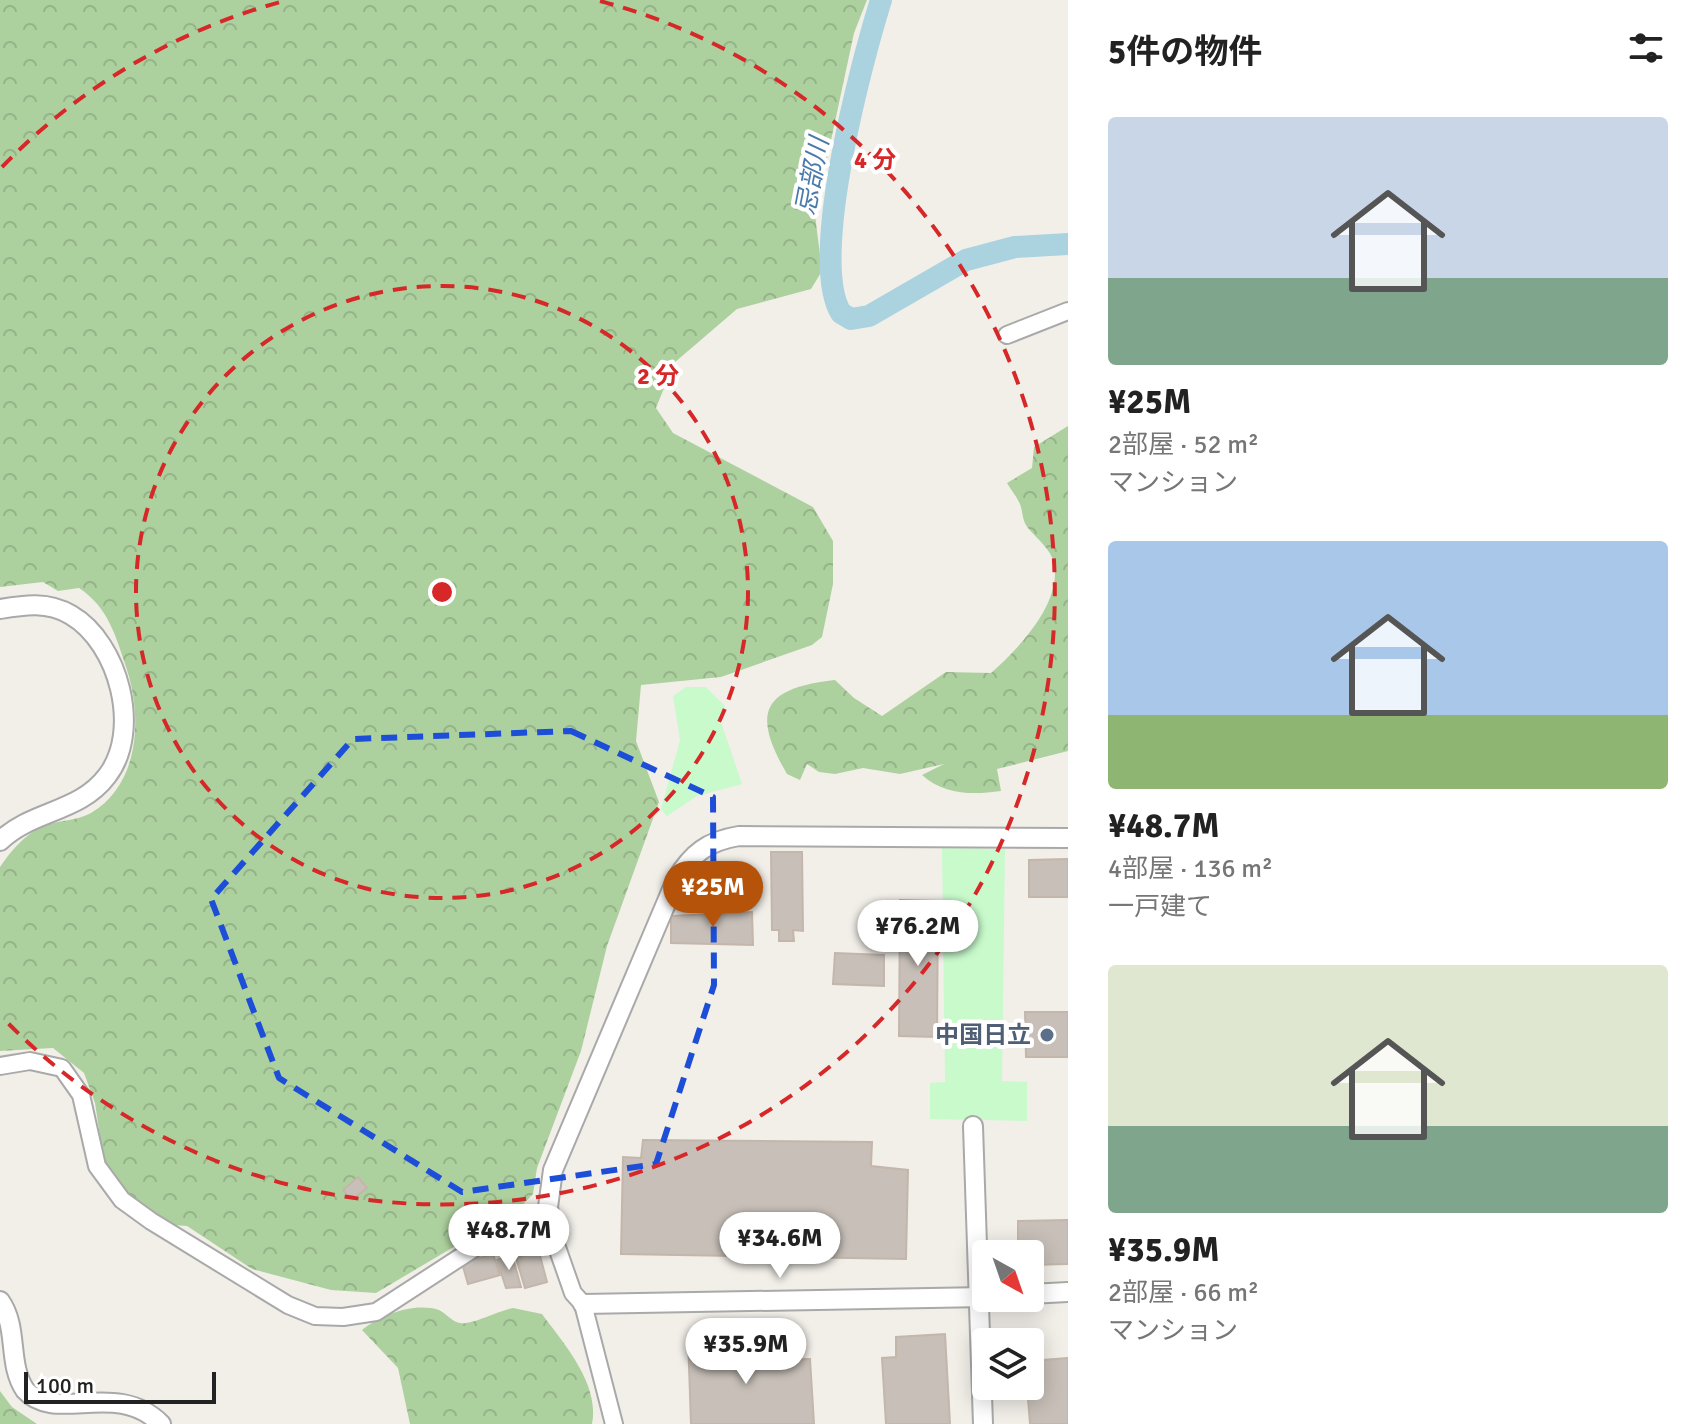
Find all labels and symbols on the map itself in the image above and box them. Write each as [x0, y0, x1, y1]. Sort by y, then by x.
water label: 忌部川 [790, 132, 837, 218]
text: 4 分 [854, 145, 896, 175]
text: 2 分 [637, 361, 679, 391]
centre of rings [428, 578, 456, 606]
pin: ¥25M [666, 861, 760, 929]
pin: ¥76.2M [853, 900, 983, 968]
place label: 中国日立 [935, 1020, 1031, 1050]
marker: 中国日立 [1038, 1026, 1056, 1044]
pin: ¥48.7M [444, 1204, 574, 1272]
pin: ¥34.6M [715, 1212, 845, 1280]
north arrow [972, 1240, 1044, 1312]
pin: ¥35.9M [681, 1318, 811, 1386]
scale bar [24, 1368, 216, 1404]

